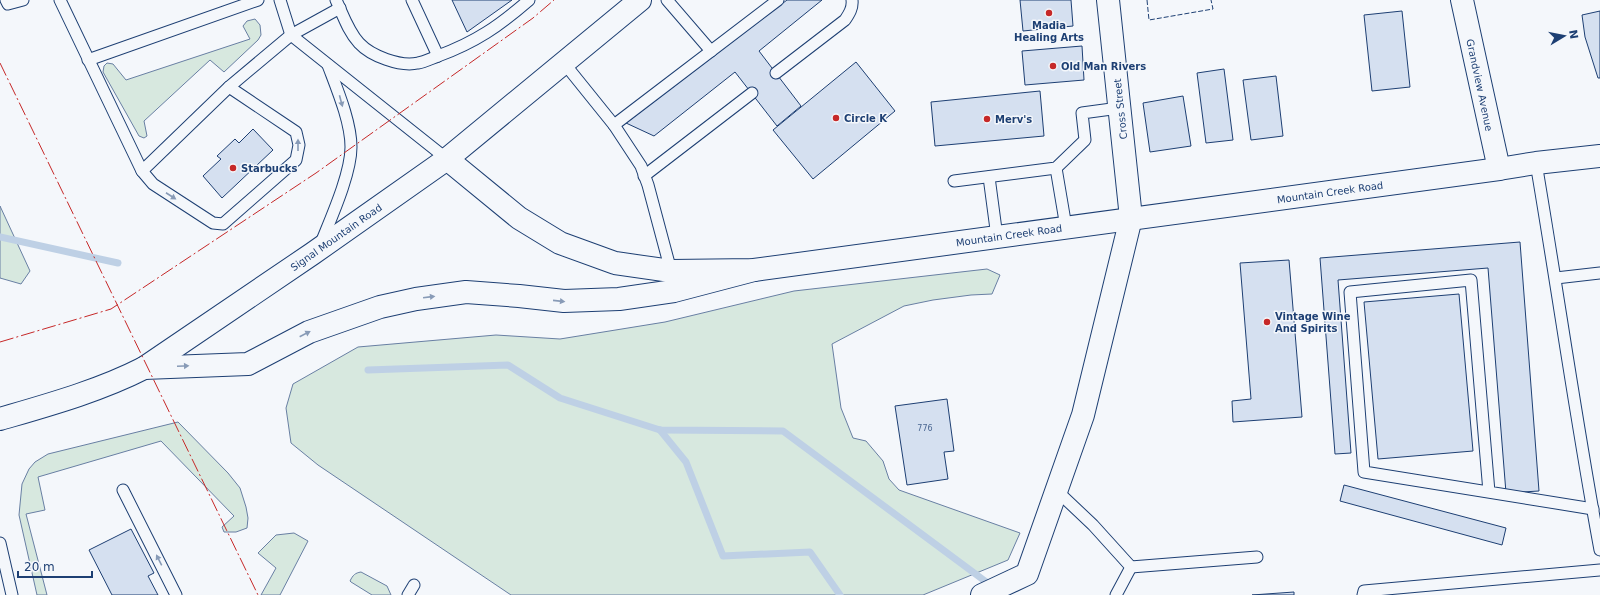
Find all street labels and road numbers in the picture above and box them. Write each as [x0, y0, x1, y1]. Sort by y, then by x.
street label: Grandview Avenue [1464, 38, 1495, 132]
street label: Cross Street [1112, 78, 1129, 140]
street label: Mountain Creek Road [1276, 180, 1384, 205]
street label: Signal Mountain Road [289, 202, 384, 273]
street label: Mountain Creek Road [955, 223, 1063, 248]

